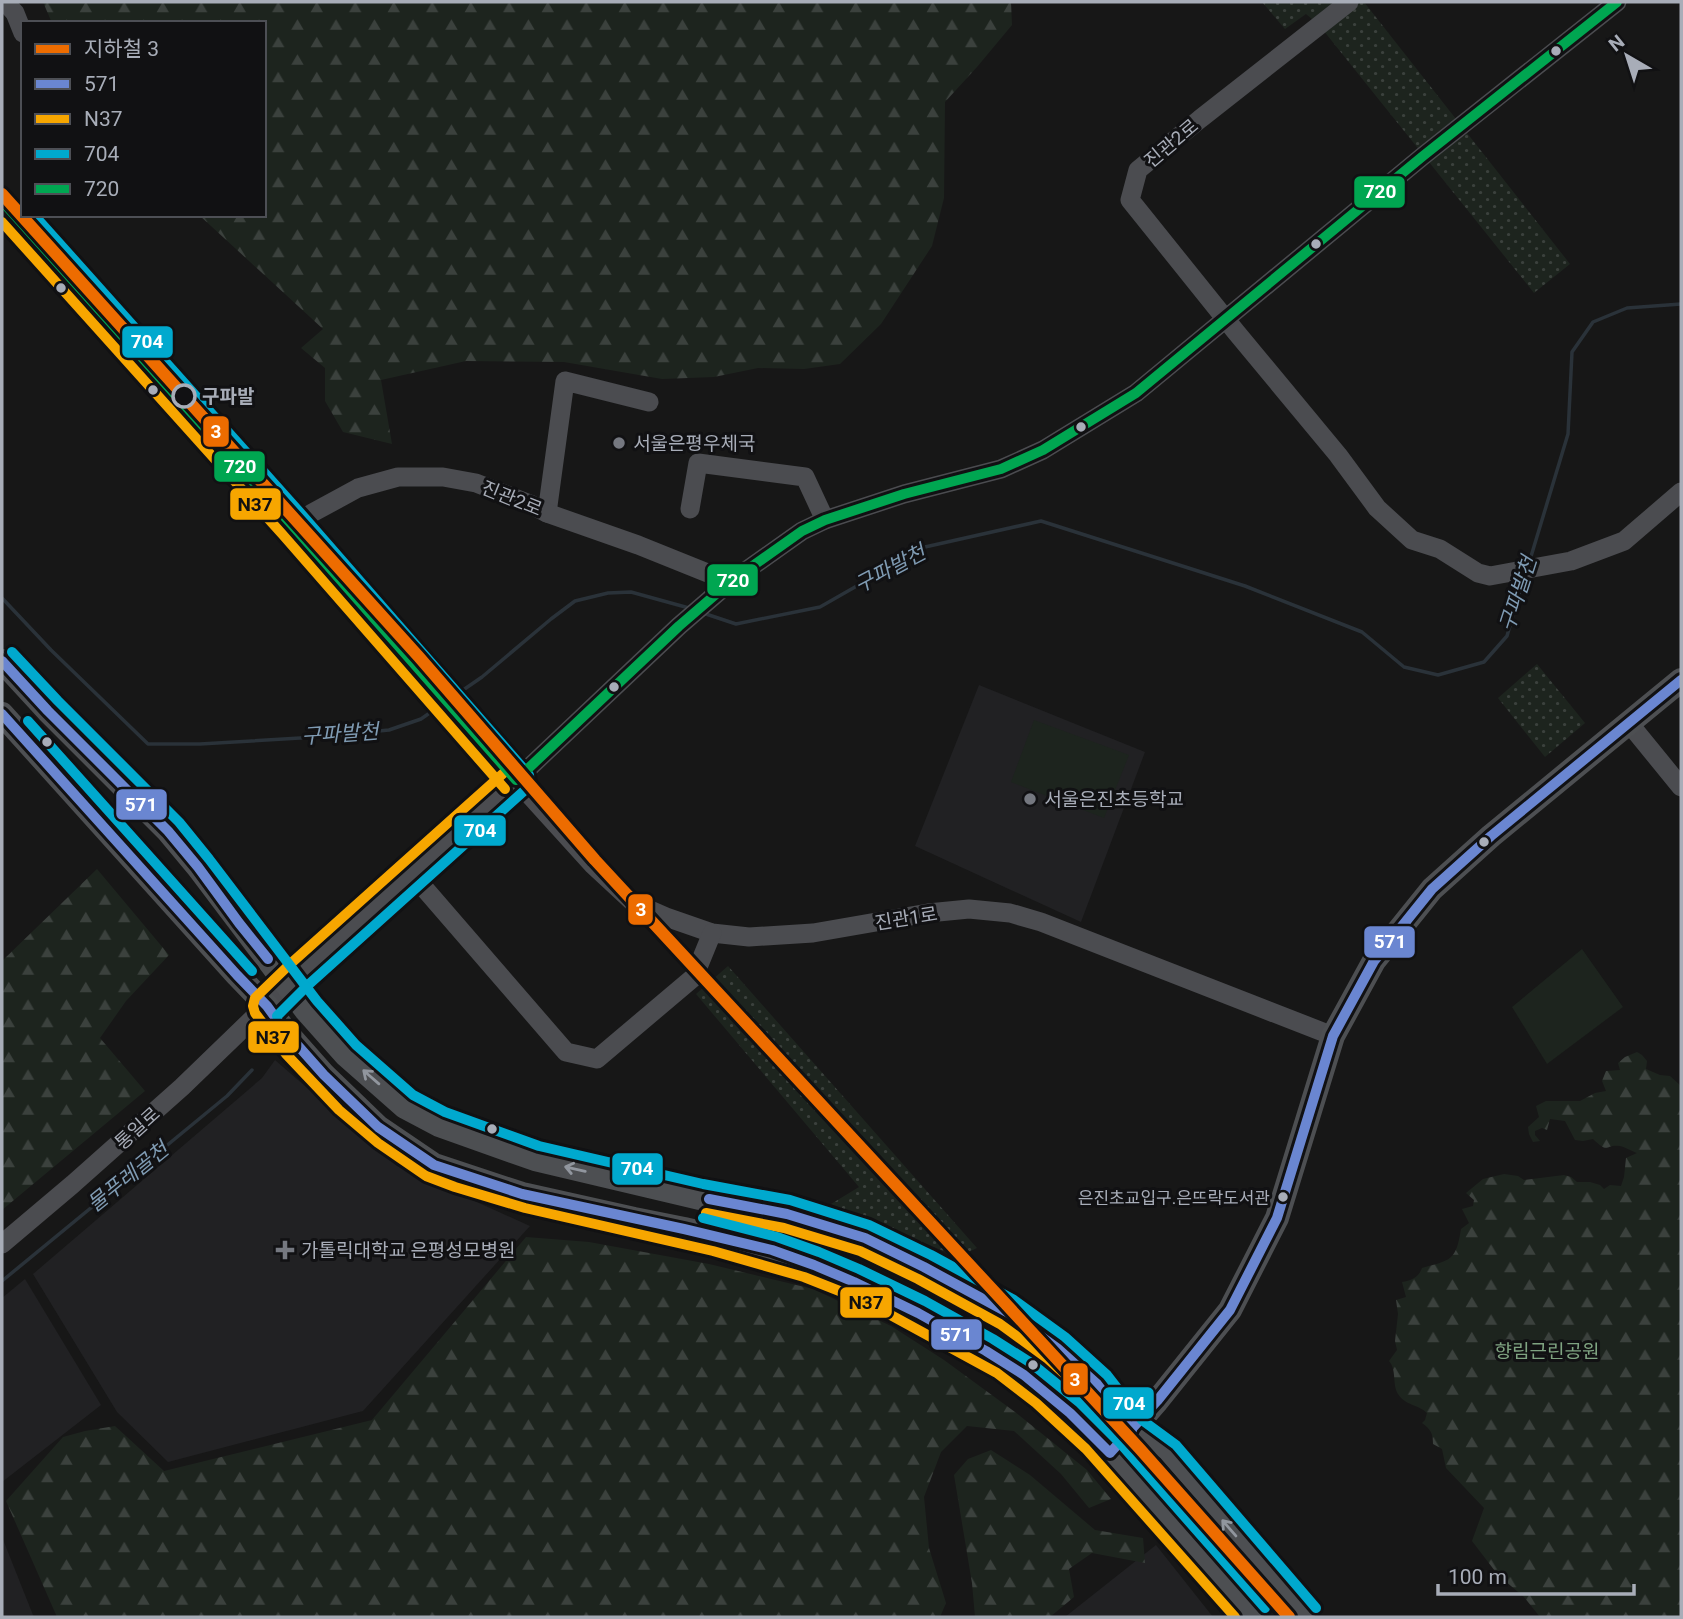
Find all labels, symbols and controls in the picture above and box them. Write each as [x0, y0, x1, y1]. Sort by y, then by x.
legend [21, 21, 266, 217]
north arrow [1592, 21, 1662, 91]
text: N [1604, 30, 1629, 56]
text: 지하철 3 [84, 37, 159, 61]
unlabelled marker [1549, 44, 1563, 58]
text: 571 [84, 72, 119, 96]
text: N37 [84, 107, 123, 131]
street label: 진관2로 [1140, 114, 1203, 172]
text: 704 [84, 142, 120, 166]
line badge: 720 [1353, 175, 1406, 209]
text: 720 [84, 177, 119, 201]
text: 720 [1364, 180, 1396, 203]
unlabelled marker [1309, 237, 1323, 251]
unlabelled marker [54, 281, 68, 295]
line badge: 704 [121, 325, 174, 359]
text: 704 [131, 330, 163, 353]
unlabelled marker [146, 383, 160, 397]
marker: 구파발 [172, 384, 196, 408]
place label: 구파발 [202, 385, 254, 408]
line badge: 3 [202, 415, 230, 448]
text: 3 [211, 420, 221, 443]
unlabelled marker [1074, 420, 1088, 434]
place label: 서울은평우체국 [633, 432, 755, 455]
marker: 서울은평우체국 [611, 435, 627, 451]
line badge: 720 [213, 450, 266, 483]
text: 720 [224, 455, 256, 478]
street label: 진관2로 [478, 476, 545, 521]
line badge: N37 [229, 487, 282, 521]
text: N37 [237, 493, 273, 516]
water label: 구파발천 [850, 539, 932, 598]
water label: 구파발천 [1495, 551, 1542, 634]
line badge: 720 [706, 563, 759, 597]
text: 720 [717, 569, 749, 592]
unlabelled marker [607, 680, 621, 694]
water label: 구파발천 [301, 719, 382, 749]
unlabelled marker [40, 735, 54, 749]
line badge: 571 [115, 788, 168, 821]
place label: 서울은진초등학교 [1044, 788, 1184, 811]
marker: 서울은진초등학교 [1022, 791, 1038, 807]
text: 571 [125, 793, 157, 816]
line badge: 704 [453, 814, 507, 847]
text: 704 [464, 819, 496, 842]
unlabelled marker [1477, 835, 1491, 849]
line badge: 3 [627, 893, 654, 926]
text: 3 [636, 898, 646, 921]
street label: 진관1로 [873, 902, 939, 935]
line badge: 571 [1363, 925, 1416, 959]
text: 571 [1374, 930, 1406, 953]
line badge: N37 [247, 1020, 300, 1054]
text: N37 [255, 1026, 291, 1049]
one-way arrow [362, 1069, 380, 1085]
street label: 통일로 [110, 1102, 165, 1154]
unlabelled marker [485, 1122, 499, 1136]
water label: 물푸레골천 [83, 1136, 175, 1217]
line badge: 704 [611, 1152, 664, 1186]
text: 704 [621, 1157, 653, 1180]
one-way arrow [564, 1161, 587, 1175]
place label: 은진초교입구.은뜨락도서관 [1078, 1188, 1270, 1208]
marker: 은진초교입구.은뜨락도서관 [1276, 1190, 1290, 1204]
place label: 가톨릭대학교 은평성모병원 [301, 1239, 515, 1262]
marker: 가톨릭대학교 은평성모병원 [275, 1240, 295, 1260]
line badge: N37 [839, 1286, 893, 1319]
text: N37 [848, 1291, 884, 1314]
line badge: 571 [930, 1318, 983, 1351]
text: 571 [940, 1323, 972, 1346]
park label: 향림근린공원 [1495, 1340, 1599, 1363]
unlabelled marker [1026, 1358, 1040, 1372]
line badge: 3 [1062, 1362, 1089, 1396]
text: 3 [1070, 1368, 1080, 1391]
line badge: 704 [1102, 1386, 1155, 1420]
text: 704 [1113, 1392, 1145, 1415]
one-way arrow [1221, 1520, 1237, 1538]
scale bar [1438, 1552, 1634, 1596]
text: 100 m [1448, 1565, 1507, 1589]

